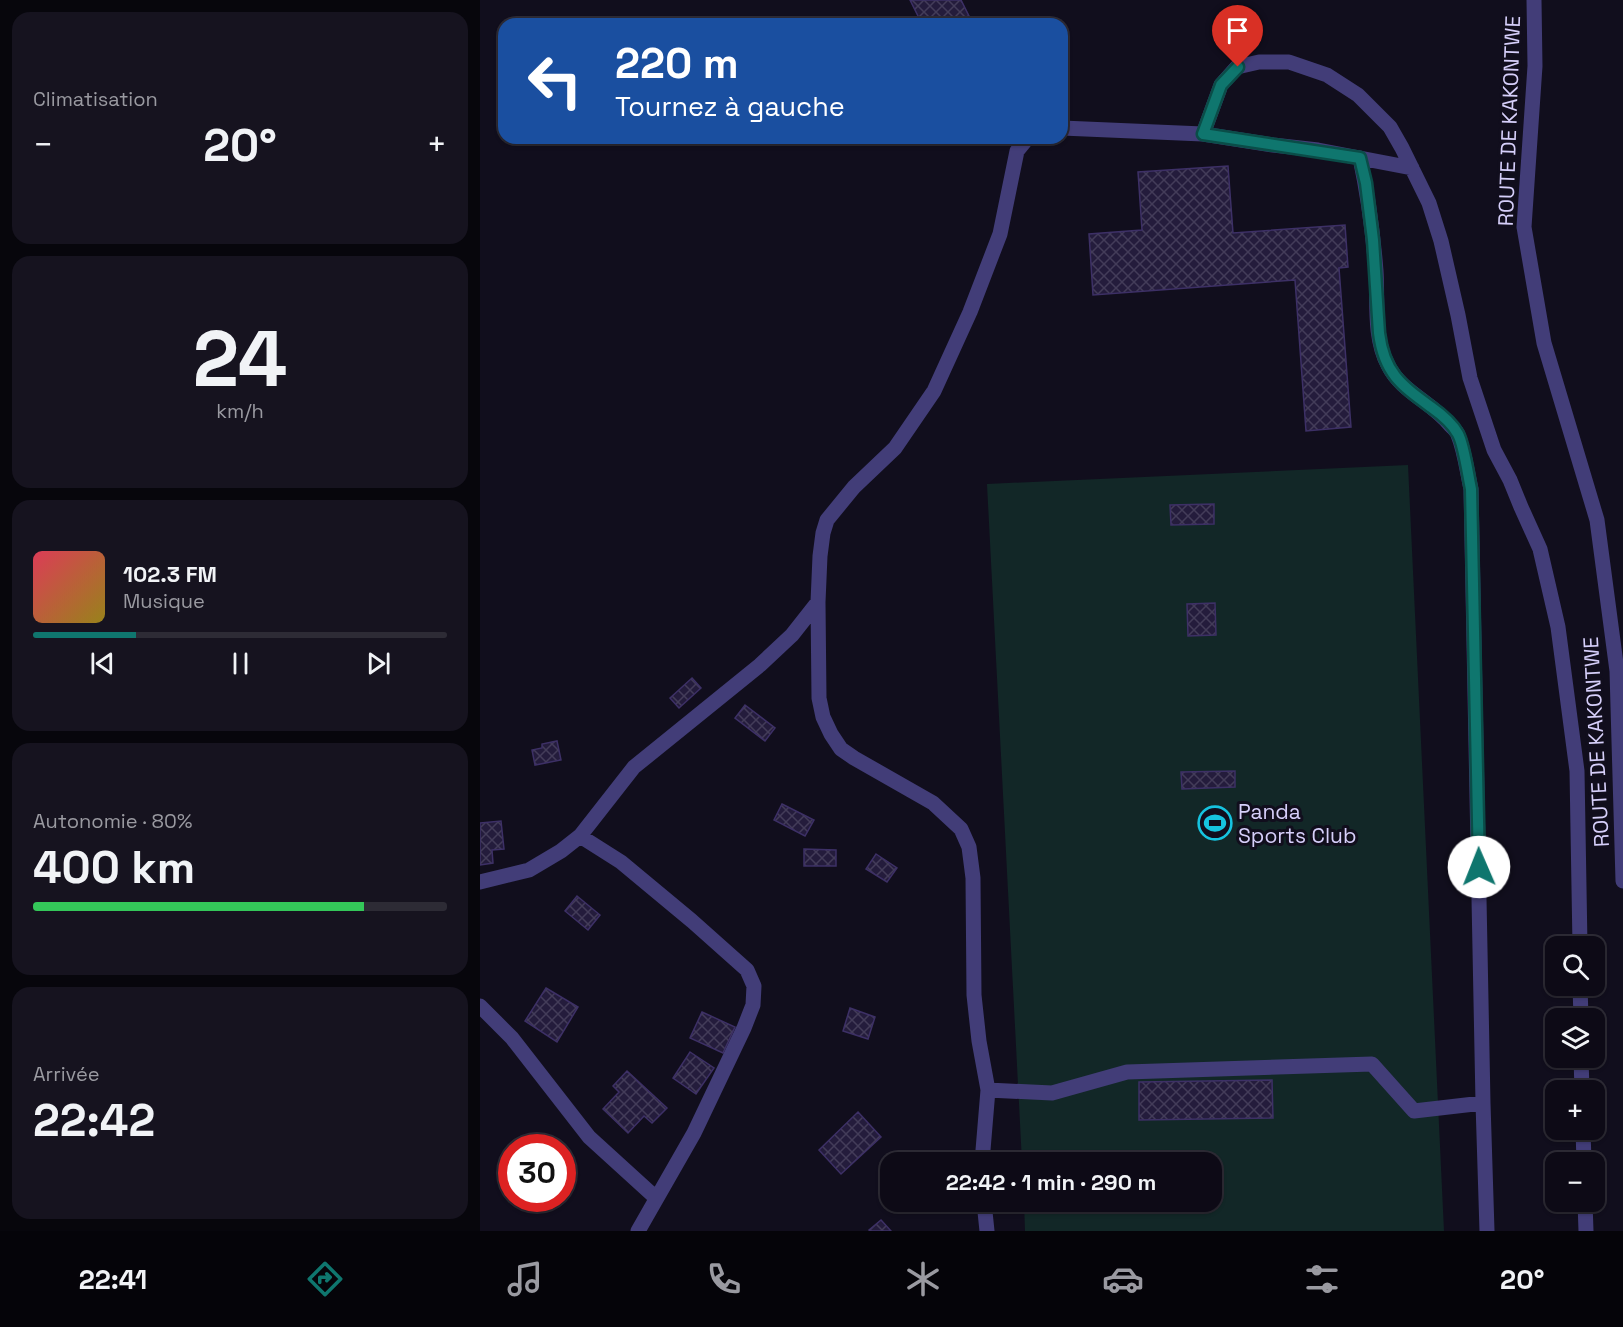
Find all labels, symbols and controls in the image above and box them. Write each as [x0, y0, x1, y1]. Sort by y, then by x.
pin [1212, 5, 1263, 67]
icon: arrive [1221, 14, 1254, 47]
street label: ROUTE DE KAKONTWE [1492, 15, 1526, 227]
text: 220 m [615, 37, 739, 90]
icon: left [516, 42, 594, 120]
text: Climatisation [33, 86, 158, 112]
text: Tournez à gauche [615, 89, 845, 124]
text: 20° [203, 117, 277, 174]
text: − [33, 124, 53, 166]
text: + [427, 124, 447, 166]
text: 24 [193, 309, 287, 409]
text: km/h [216, 398, 264, 424]
text: 102.3 FM [123, 560, 217, 588]
text: Musique [123, 588, 205, 614]
street label: ROUTE DE KAKONTWE [1577, 636, 1615, 848]
icon: previous [86, 647, 119, 680]
icon: pause [224, 647, 257, 680]
icon: next [362, 647, 395, 680]
place label: Panda Sports Club [1238, 798, 1356, 849]
sports icon: Panda Sports Club [1197, 805, 1233, 841]
text: Autonomie · 80% [33, 808, 192, 834]
position arrow [1447, 835, 1511, 899]
text: 400 km [33, 839, 195, 896]
map controls [1545, 936, 1605, 1212]
button: search [1545, 936, 1605, 996]
button: layers [1545, 1008, 1605, 1068]
text: Arrivée [33, 1061, 100, 1087]
button: + [1545, 1080, 1605, 1140]
text: 22:42 [33, 1092, 155, 1149]
speed limit sign: 30 [498, 1134, 576, 1212]
button: − [1545, 1152, 1605, 1212]
text: 22:42 · 1 min · 290 m [946, 1168, 1156, 1196]
icon: directions [304, 1258, 346, 1300]
icon: music [504, 1258, 546, 1300]
icon: phone [703, 1258, 745, 1300]
icon: climate [902, 1258, 944, 1300]
icon: car [1102, 1258, 1144, 1300]
icon: filters [1301, 1258, 1343, 1300]
text: 22:41 [79, 1262, 147, 1297]
text: 20° [1500, 1262, 1544, 1297]

